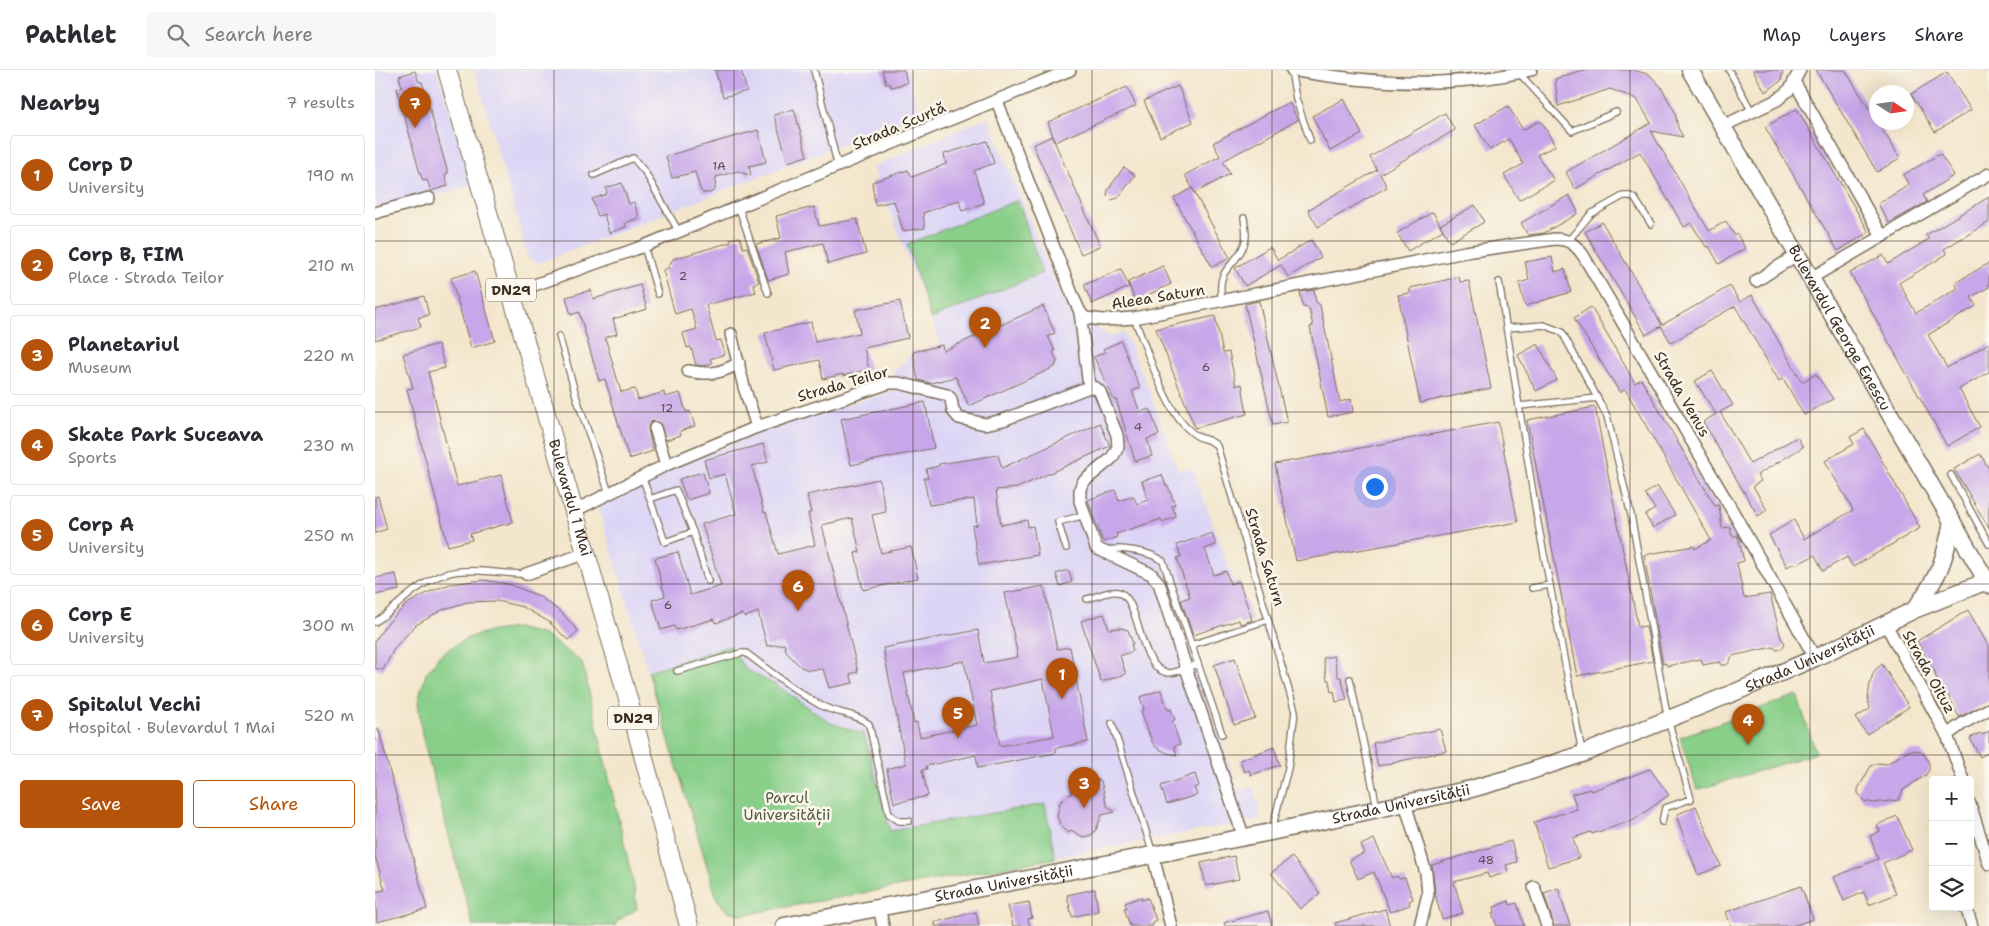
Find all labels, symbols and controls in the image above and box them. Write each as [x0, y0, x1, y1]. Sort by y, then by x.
search box [146, 12, 496, 57]
text: Pathlet [25, 19, 116, 51]
icon: search [164, 21, 192, 49]
text: Search here [204, 22, 313, 47]
text: Map [1763, 23, 1801, 47]
text: Layers [1829, 23, 1886, 47]
text: Share [1914, 23, 1964, 47]
north arrow [1869, 85, 1914, 130]
pin: 7 [399, 87, 431, 128]
text: Nearby [20, 89, 100, 117]
text: 7 results [286, 92, 355, 113]
street label: Strada Scurtă [849, 97, 949, 155]
text: Corp D [68, 152, 133, 177]
house number: 1A [712, 158, 726, 174]
text: 1 [33, 165, 41, 186]
text: 190 m [307, 165, 354, 186]
text: University [68, 177, 144, 198]
street label: Bulevardul George Enescu [1784, 241, 1896, 414]
text: Corp B, FIM [68, 242, 184, 267]
text: 2 [31, 255, 43, 276]
text: 210 m [307, 255, 354, 276]
text: Place · Strada Teilor [68, 267, 224, 288]
house number: 2 [679, 268, 687, 284]
road number: DN29 [486, 278, 536, 302]
street label: Aleea Saturn [1110, 280, 1206, 314]
pin: 2 [969, 307, 1001, 348]
text: Planetariul [68, 332, 179, 357]
text: 3 [31, 345, 43, 366]
text: 220 m [302, 345, 354, 366]
street label: Strada Venus [1649, 347, 1715, 441]
text: Museum [68, 357, 132, 378]
house number: 6 [1202, 359, 1210, 375]
street label: Strada Teilor [795, 361, 891, 407]
house number: 12 [661, 400, 673, 416]
house number: 4 [1134, 419, 1142, 435]
text: Skate Park Suceava [68, 422, 263, 447]
text: 4 [31, 435, 43, 456]
text: 230 m [302, 435, 354, 456]
street label: Bulevardul 1 Mai [544, 437, 596, 558]
text: Sports [68, 447, 117, 468]
your location [1362, 474, 1388, 500]
street label: Strada Saturn [1241, 505, 1289, 609]
text: Corp A [68, 512, 134, 537]
text: 5 [32, 525, 42, 546]
text: 250 m [303, 525, 354, 546]
text: University [68, 537, 144, 558]
pin: 6 [782, 570, 814, 611]
house number: 6 [664, 597, 672, 613]
text: Corp E [68, 602, 132, 627]
text: 6 [31, 615, 43, 636]
text: 300 m [302, 615, 354, 636]
street label: Strada Universității [1742, 620, 1878, 697]
text: University [68, 627, 144, 648]
street label: Strada Oituz [1898, 627, 1960, 717]
pin: 1 [1046, 658, 1078, 699]
text: Spitalul Vechi [68, 692, 201, 717]
pin: 5 [942, 697, 974, 738]
pin: 4 [1732, 704, 1764, 745]
text: 7 [31, 705, 43, 726]
text: 520 m [304, 705, 354, 726]
road number: DN29 [608, 706, 658, 730]
text: Hospital · Bulevardul 1 Mai [68, 717, 275, 738]
pin: 3 [1068, 767, 1100, 808]
map controls [1929, 776, 1974, 911]
button: + [1929, 776, 1974, 821]
street label: Strada Universității [1330, 779, 1472, 829]
button: Save [20, 780, 183, 828]
button: Share [193, 780, 355, 828]
park label: Parcul Universității [744, 788, 830, 826]
button: − [1929, 821, 1974, 866]
house number: 48 [1478, 852, 1494, 868]
street label: Strada Universității [933, 860, 1075, 907]
button: layers [1929, 866, 1974, 911]

